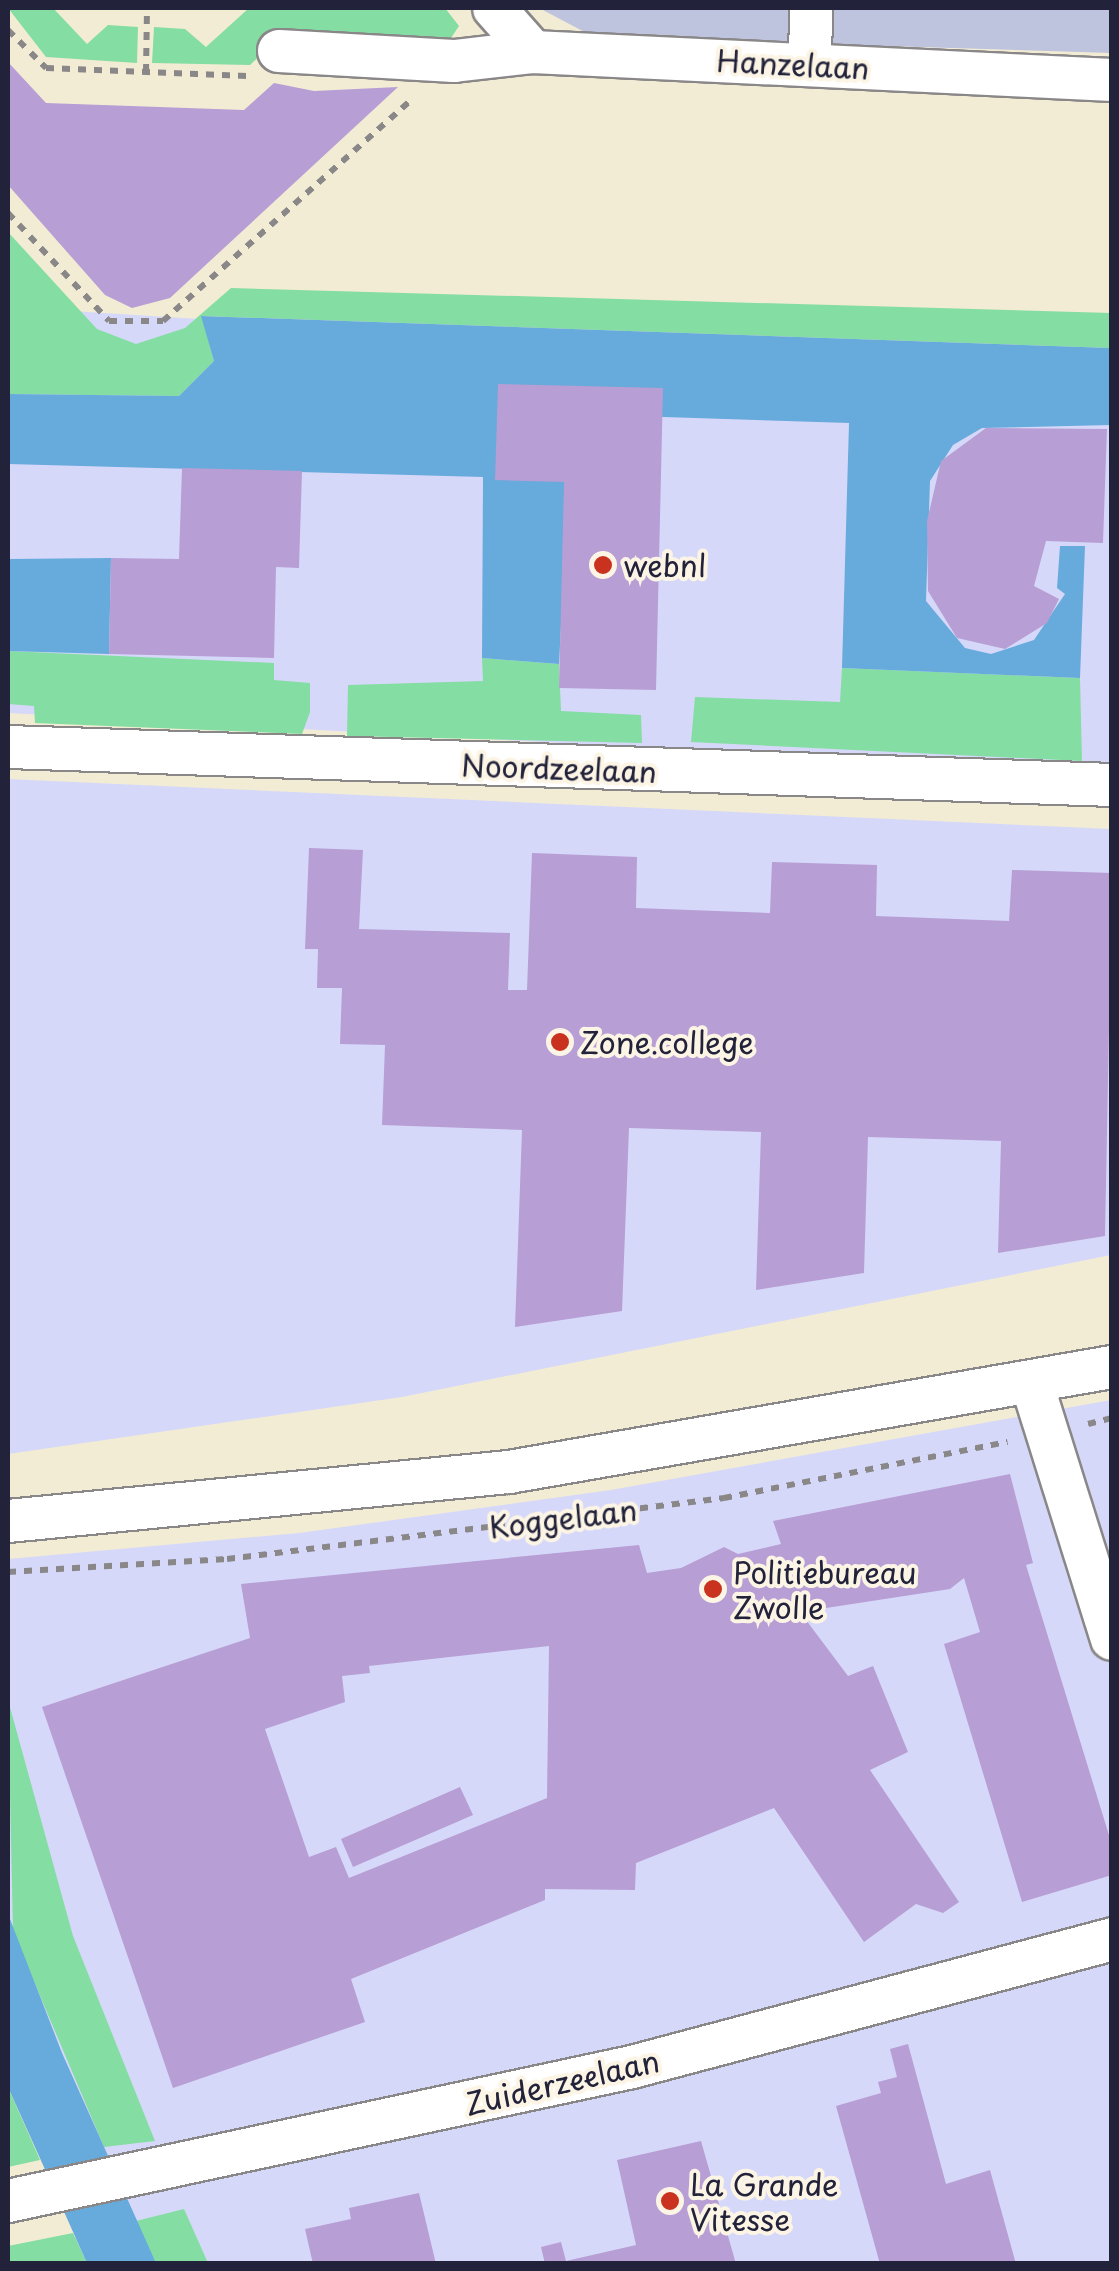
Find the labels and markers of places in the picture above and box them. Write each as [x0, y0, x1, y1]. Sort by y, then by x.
place label: webnl [623, 547, 706, 583]
marker: webnl [592, 554, 614, 576]
place label: Zone.college [580, 1024, 754, 1060]
marker: Zone.college [549, 1031, 571, 1053]
place label: Politiebureau Zwolle [733, 1554, 917, 1624]
marker: Politiebureau Zwolle [702, 1578, 724, 1600]
place label: La Grande Vitesse [690, 2166, 842, 2236]
marker: La Grande Vitesse [659, 2190, 681, 2212]

